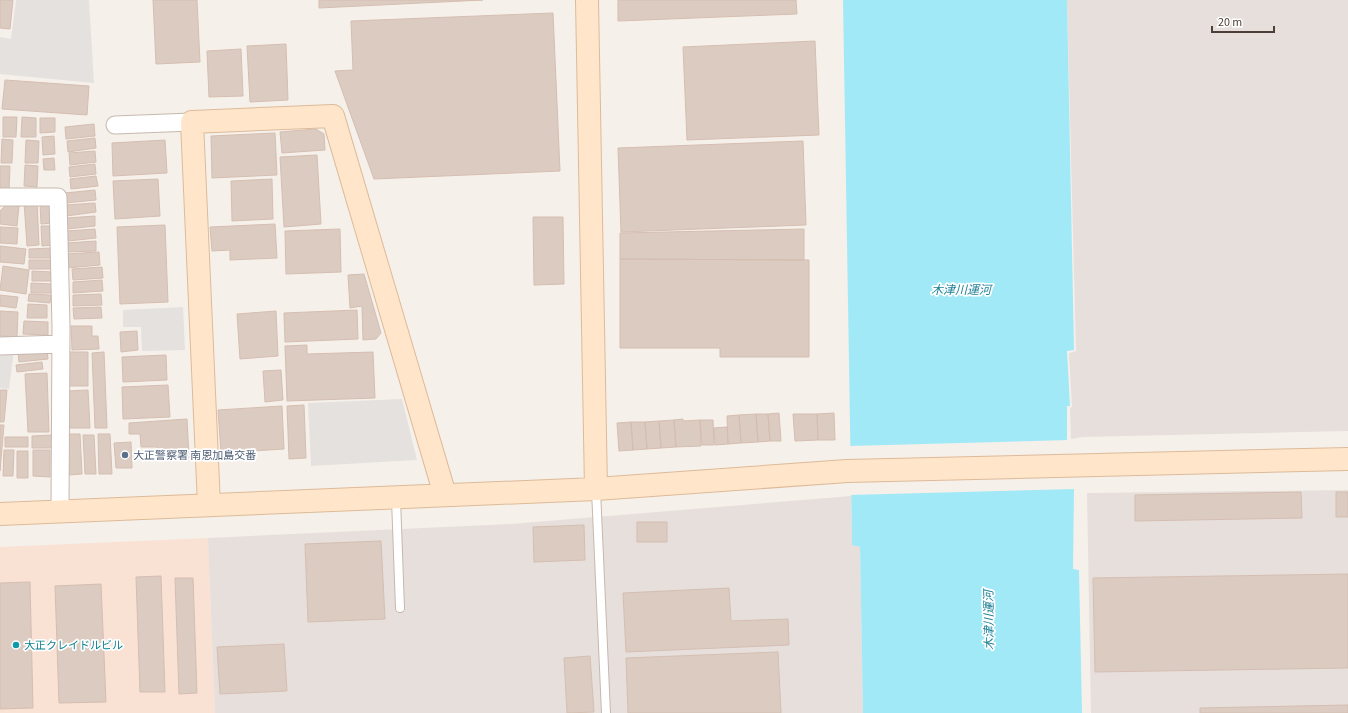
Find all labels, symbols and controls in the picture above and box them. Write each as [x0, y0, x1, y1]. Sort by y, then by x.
scale bar [1212, 8, 1274, 34]
text: 20 m [1218, 14, 1242, 31]
water label: 木津川運河 [931, 282, 993, 299]
place label: 大正警察署 南恩加島交番 [133, 448, 256, 463]
marker: 大正警察署 南恩加島交番 [120, 450, 130, 460]
water label: 木津川運河 [980, 588, 999, 650]
place label: 大正クレイドルビル [24, 638, 123, 653]
marker: 大正クレイドルビル [11, 640, 21, 650]

